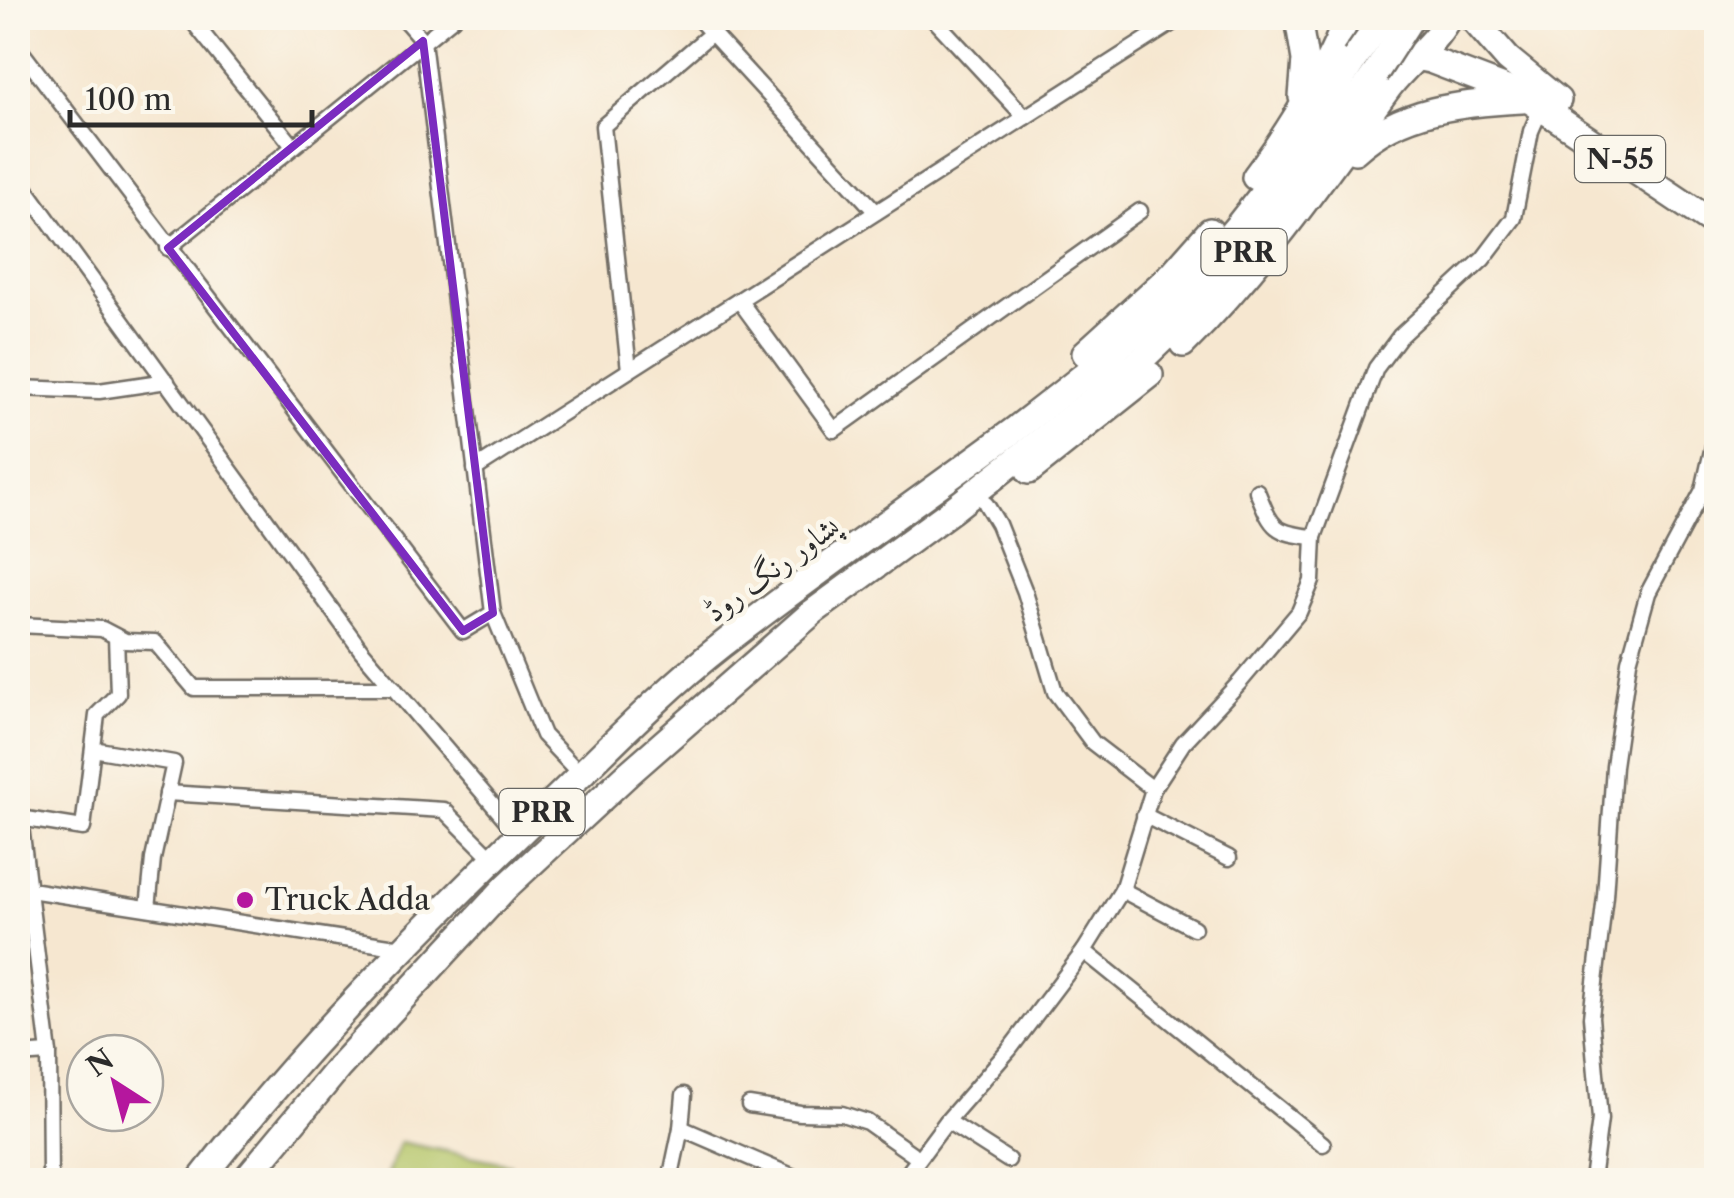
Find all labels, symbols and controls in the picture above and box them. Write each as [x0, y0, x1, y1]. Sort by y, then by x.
scale bar [70, 65, 312, 127]
text: 100 m [85, 81, 172, 118]
road number: N-55 [1575, 136, 1665, 182]
road number: PRR [1202, 229, 1286, 275]
street label: پشاور رنگ روڈ [697, 506, 849, 631]
road number: PRR [500, 789, 584, 835]
place label: Truck Adda [265, 881, 430, 918]
marker: Truck Adda [234, 889, 256, 911]
north arrow [65, 1033, 165, 1133]
text: N [80, 1042, 120, 1084]

